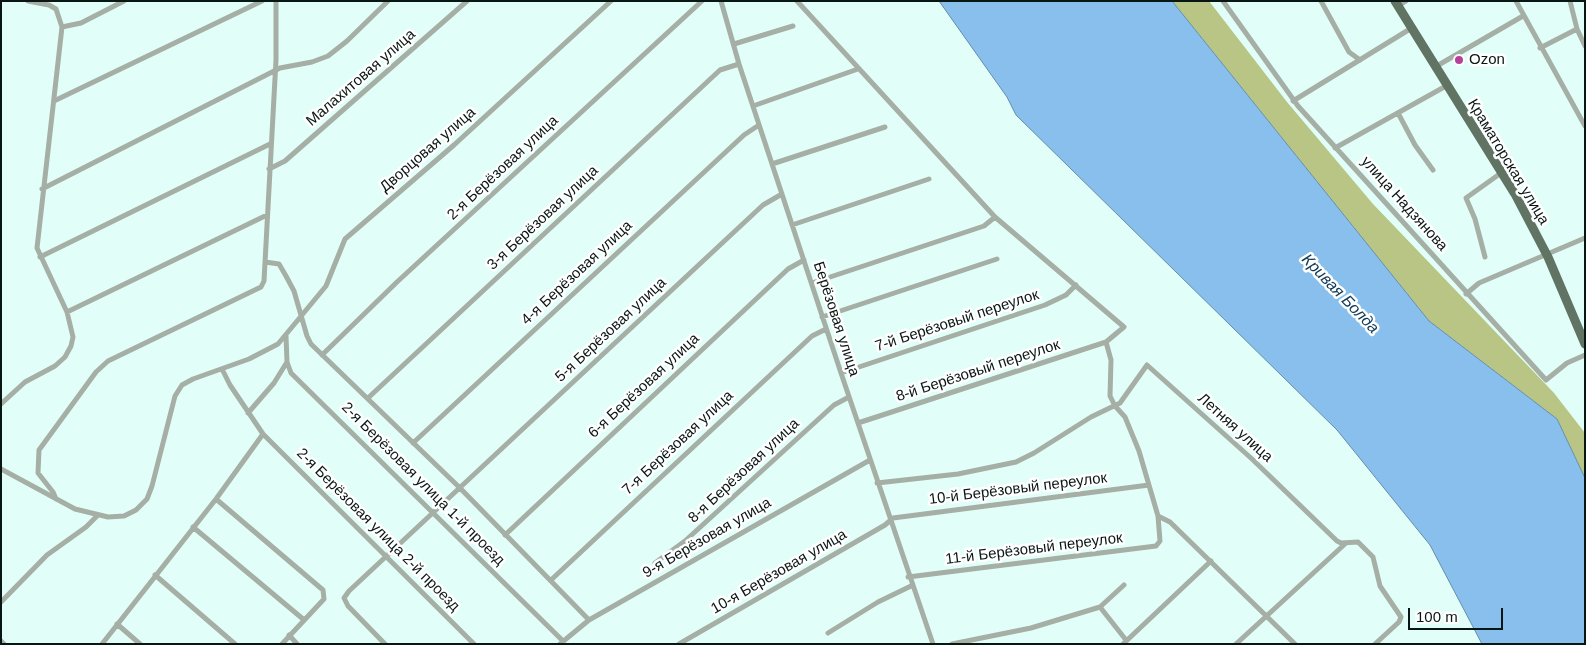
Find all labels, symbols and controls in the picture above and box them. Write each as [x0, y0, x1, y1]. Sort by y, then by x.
street label: Малахитовая улица [303, 26, 419, 130]
place label: Ozon [1469, 51, 1505, 69]
marker: Ozon [1453, 54, 1465, 66]
street label: Краматорская улица [1463, 96, 1553, 228]
street label: Дворцовая улица [376, 103, 480, 197]
street label: 2-я Берёзовая улица [444, 112, 562, 224]
street label: улица Надзянова [1357, 153, 1451, 255]
street label: 3-я Берёзовая улица [484, 162, 602, 274]
street label: 4-я Берёзовая улица [518, 217, 636, 329]
water label: Кривая Болда [1297, 250, 1383, 338]
street label: Берёзовая улица [809, 259, 863, 379]
street label: 5-я Берёзовая улица [552, 274, 670, 386]
street label: 7-й Берёзовый переулок [873, 286, 1041, 356]
street label: 6-я Берёзовая улица [585, 330, 703, 442]
street label: 8-й Берёзовый переулок [894, 336, 1062, 406]
street label: 7-я Берёзовая улица [619, 387, 737, 499]
street label: Летняя улица [1194, 390, 1276, 466]
street label: 2-я Берёзовая улица 1-й проезд [338, 399, 508, 569]
street label: 8-я Берёзовая улица [685, 415, 803, 527]
street label: 2-я Берёзовая улица 2-й проезд [293, 445, 463, 615]
street label: 10-й Берёзовый переулок [928, 469, 1108, 509]
street label: 9-я Берёзовая улица [640, 494, 774, 582]
street label: 10-я Берёзовая улица [708, 526, 850, 618]
street label: 11-й Берёзовый переулок [944, 529, 1124, 569]
scale bar [1411, 598, 1506, 630]
text: 100 m [1416, 608, 1458, 625]

